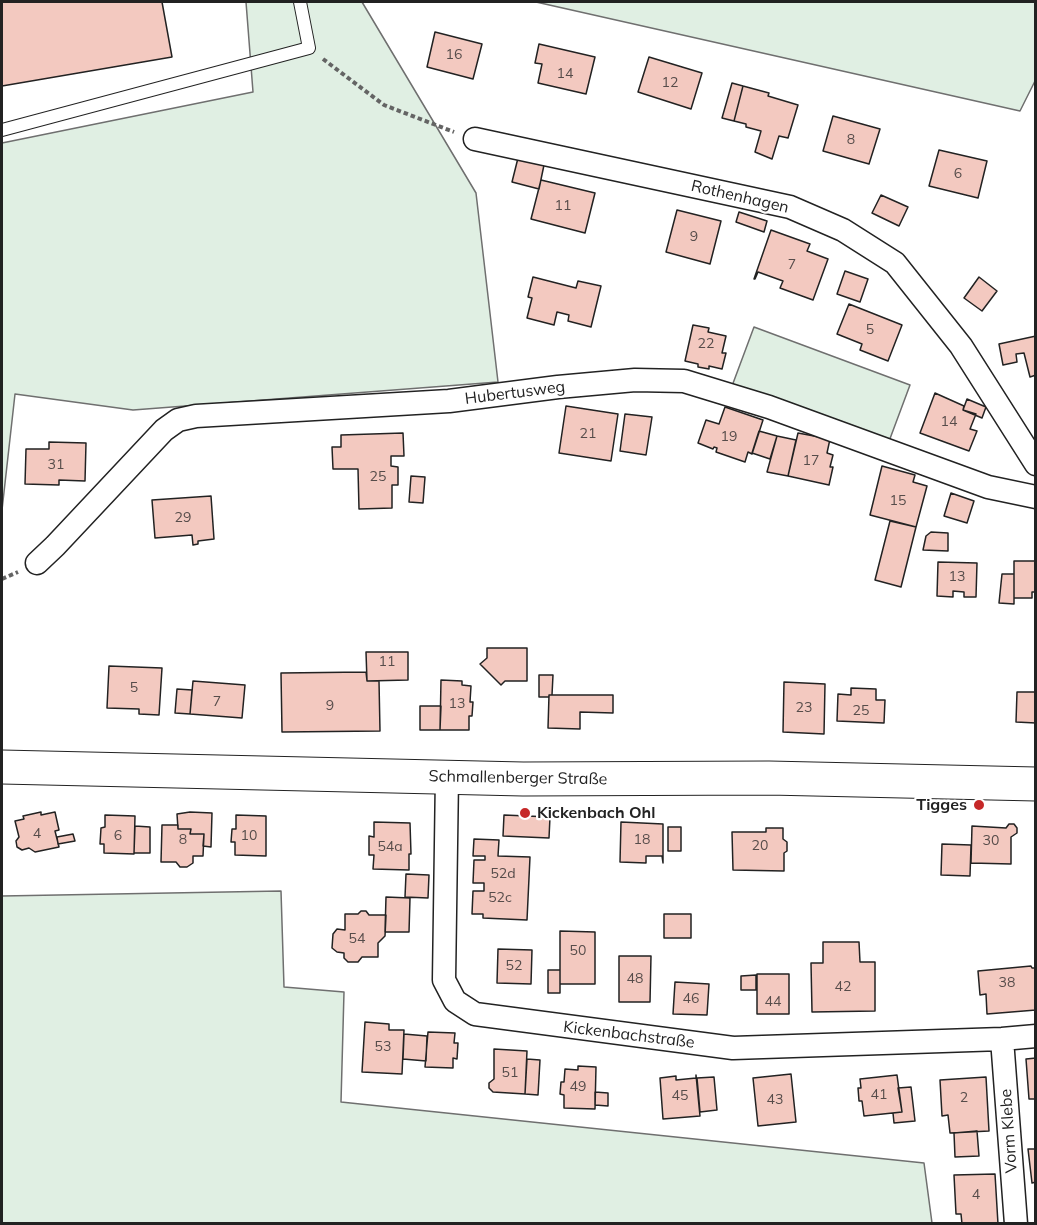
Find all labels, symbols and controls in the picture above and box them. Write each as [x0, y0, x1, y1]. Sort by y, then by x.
house number: 16 [446, 47, 462, 63]
house number: 14 [557, 66, 573, 82]
house number: 12 [662, 75, 678, 91]
house number: 8 [847, 132, 855, 148]
house number: 6 [954, 166, 962, 182]
street label: Rothenhagen [689, 176, 791, 218]
house number: 11 [555, 198, 571, 214]
house number: 9 [690, 229, 698, 245]
house number: 7 [788, 257, 796, 273]
house number: 5 [866, 322, 874, 338]
house number: 22 [698, 336, 714, 352]
street label: Hubertusweg [464, 377, 566, 409]
house number: 14 [941, 414, 957, 430]
house number: 21 [580, 426, 596, 442]
house number: 19 [721, 429, 737, 445]
house number: 17 [803, 453, 819, 469]
house number: 31 [48, 457, 64, 473]
house number: 25 [370, 469, 386, 485]
house number: 15 [890, 493, 906, 509]
house number: 29 [175, 510, 191, 526]
house number: 13 [949, 569, 965, 585]
house number: 11 [379, 654, 395, 670]
house number: 5 [130, 680, 138, 696]
house number: 7 [213, 694, 221, 710]
house number: 13 [449, 696, 465, 712]
house number: 9 [326, 698, 334, 714]
house number: 23 [796, 700, 812, 716]
house number: 25 [853, 703, 869, 719]
street label: Schmallenberger Straße [429, 767, 607, 789]
place label: Tigges [916, 795, 967, 815]
marker: Tigges [972, 798, 986, 812]
place label: Kickenbach Ohl [537, 803, 655, 823]
marker: Kickenbach Ohl [518, 806, 532, 820]
house number: 4 [33, 826, 41, 842]
house number: 6 [114, 828, 122, 844]
house number: 10 [241, 828, 257, 844]
house number: 8 [179, 832, 187, 848]
house number: 18 [634, 832, 650, 848]
house number: 30 [983, 833, 999, 849]
house number: 20 [752, 838, 768, 854]
house number: 54a [377, 839, 403, 855]
house number: 52d [490, 866, 516, 882]
house number: 52c [488, 890, 512, 906]
house number: 54 [349, 931, 365, 947]
house number: 50 [570, 943, 586, 959]
house number: 52 [506, 958, 522, 974]
house number: 48 [627, 971, 643, 987]
house number: 38 [999, 975, 1015, 991]
house number: 42 [835, 979, 851, 995]
house number: 46 [683, 991, 699, 1007]
house number: 44 [765, 994, 781, 1010]
street label: Kickenbachstraße [562, 1017, 696, 1053]
house number: 53 [375, 1039, 391, 1055]
house number: 51 [502, 1065, 518, 1081]
house number: 49 [570, 1079, 586, 1095]
house number: 41 [871, 1087, 887, 1103]
house number: 45 [672, 1088, 688, 1104]
street label: Vorm Klebe [996, 1088, 1022, 1174]
house number: 2 [960, 1090, 968, 1106]
house number: 43 [767, 1092, 783, 1108]
house number: 4 [972, 1187, 980, 1203]

